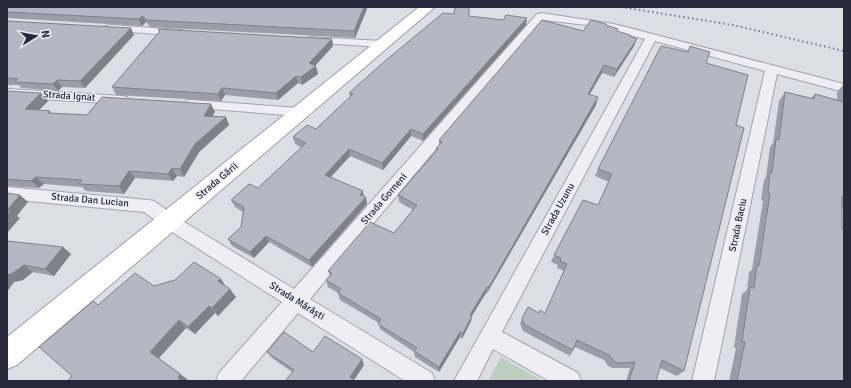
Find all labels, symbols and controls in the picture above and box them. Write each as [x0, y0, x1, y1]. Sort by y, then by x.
north arrow [16, 16, 56, 56]
text: N [38, 29, 52, 39]
street label: Strada Ignat [42, 88, 96, 104]
street label: Strada Gării [194, 160, 240, 202]
street label: Strada Gorneni [358, 171, 410, 227]
street label: Strada Uzunu [539, 181, 577, 237]
street label: Strada Dan Lucian [51, 191, 129, 209]
street label: Strada Baciu [726, 197, 750, 253]
street label: Strada Mărăști [267, 279, 327, 323]

